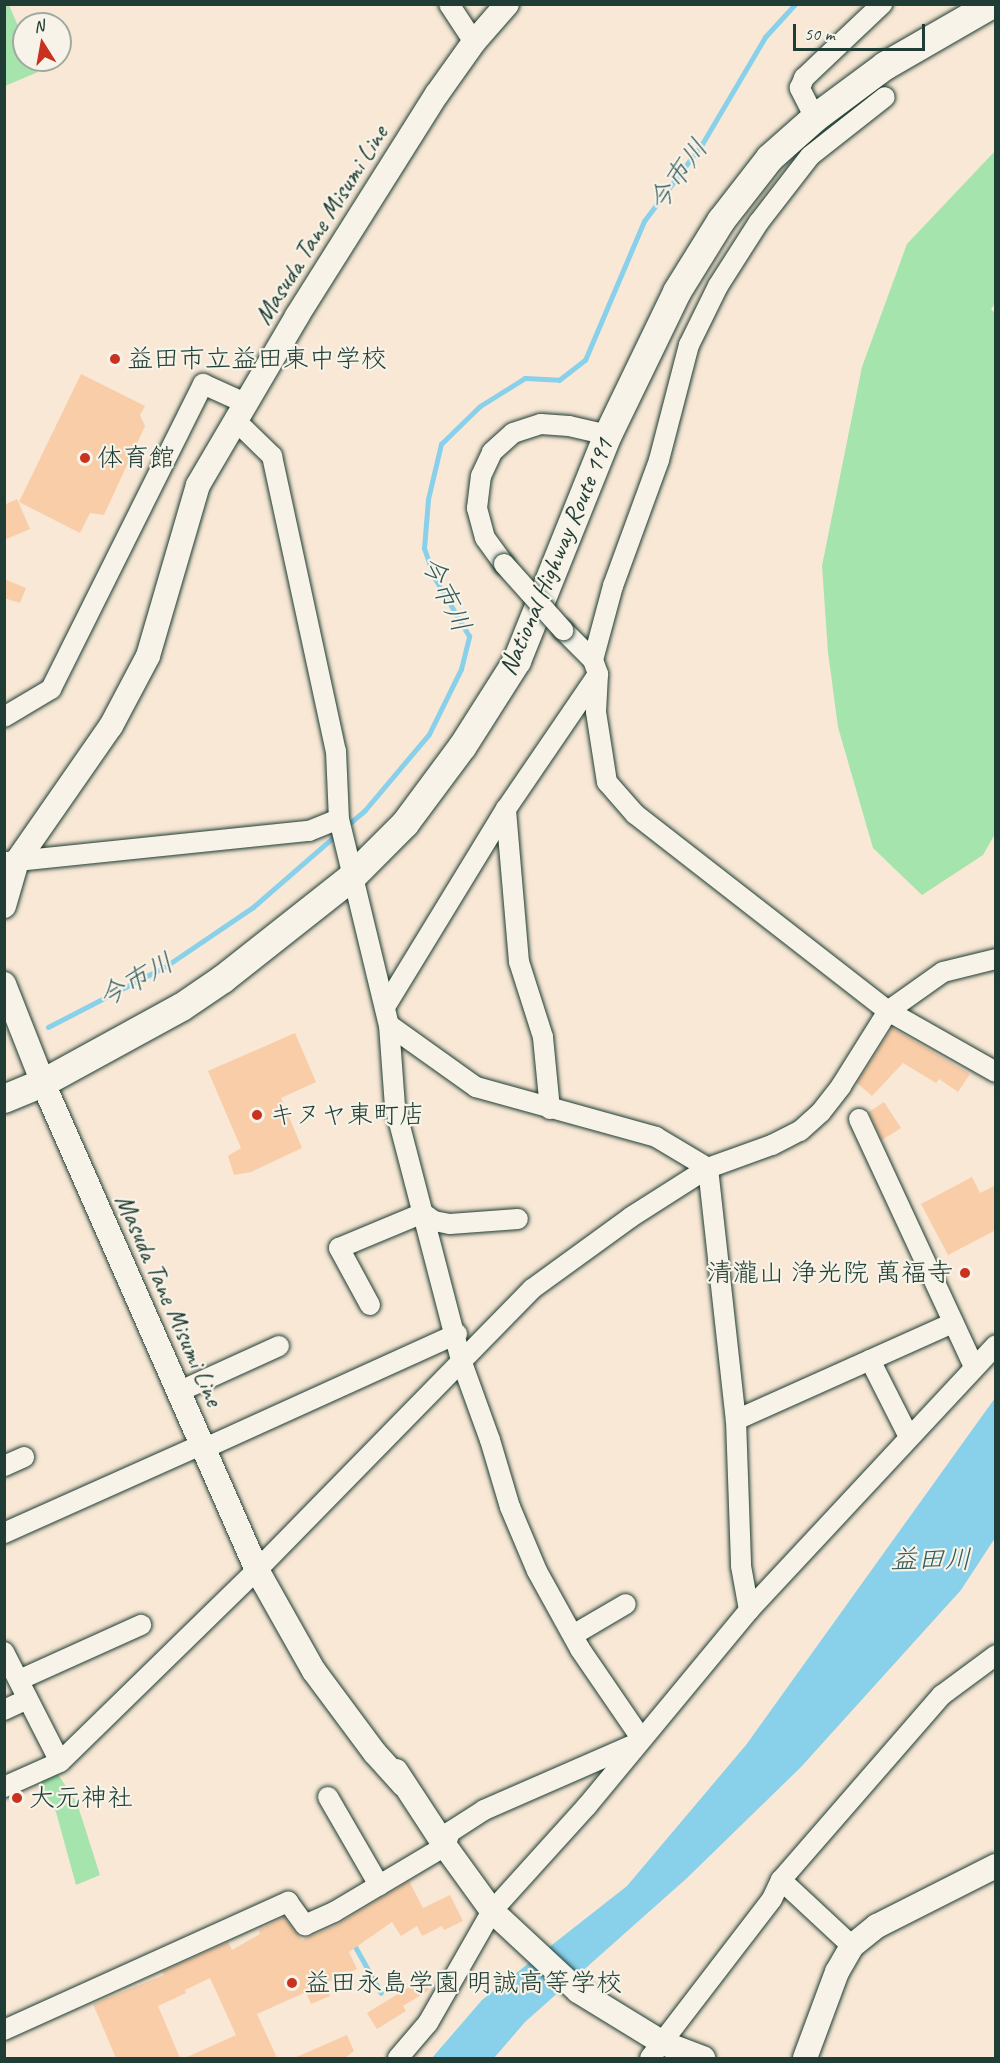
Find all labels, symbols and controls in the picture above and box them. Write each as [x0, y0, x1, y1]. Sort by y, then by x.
north arrow [12, 12, 72, 72]
scale bar [796, 12, 928, 50]
text: N [32, 16, 46, 37]
text: 50 m [804, 23, 835, 45]
street label: Masuda Tane Misumi Line [247, 120, 395, 330]
water label: 今市川 [641, 133, 715, 217]
place label: 益田市立益田東中学校 [127, 343, 387, 375]
marker: 益田市立益田東中学校 [108, 352, 122, 366]
street label: National Highway Route 191 [492, 434, 620, 680]
place label: 体育館 [97, 442, 175, 474]
marker: 体育館 [78, 451, 92, 465]
water label: 今市川 [414, 550, 478, 638]
water label: 今市川 [93, 946, 179, 1014]
place label: キヌヤ東町店 [269, 1099, 425, 1131]
marker: キヌヤ東町店 [250, 1108, 264, 1122]
street label: Masuda Tane Misumi Line [108, 1189, 230, 1411]
place label: 清瀧山 浄光院 萬福寺 [706, 1257, 953, 1289]
marker: 清瀧山 浄光院 萬福寺 [958, 1266, 972, 1280]
water label: 益田川 [891, 1544, 971, 1576]
place label: 大元神社 [29, 1782, 133, 1814]
marker: 大元神社 [10, 1791, 24, 1805]
place label: 益田永島学園 明誠高等学校 [304, 1967, 622, 1999]
marker: 益田永島学園 明誠高等学校 [285, 1976, 299, 1990]

